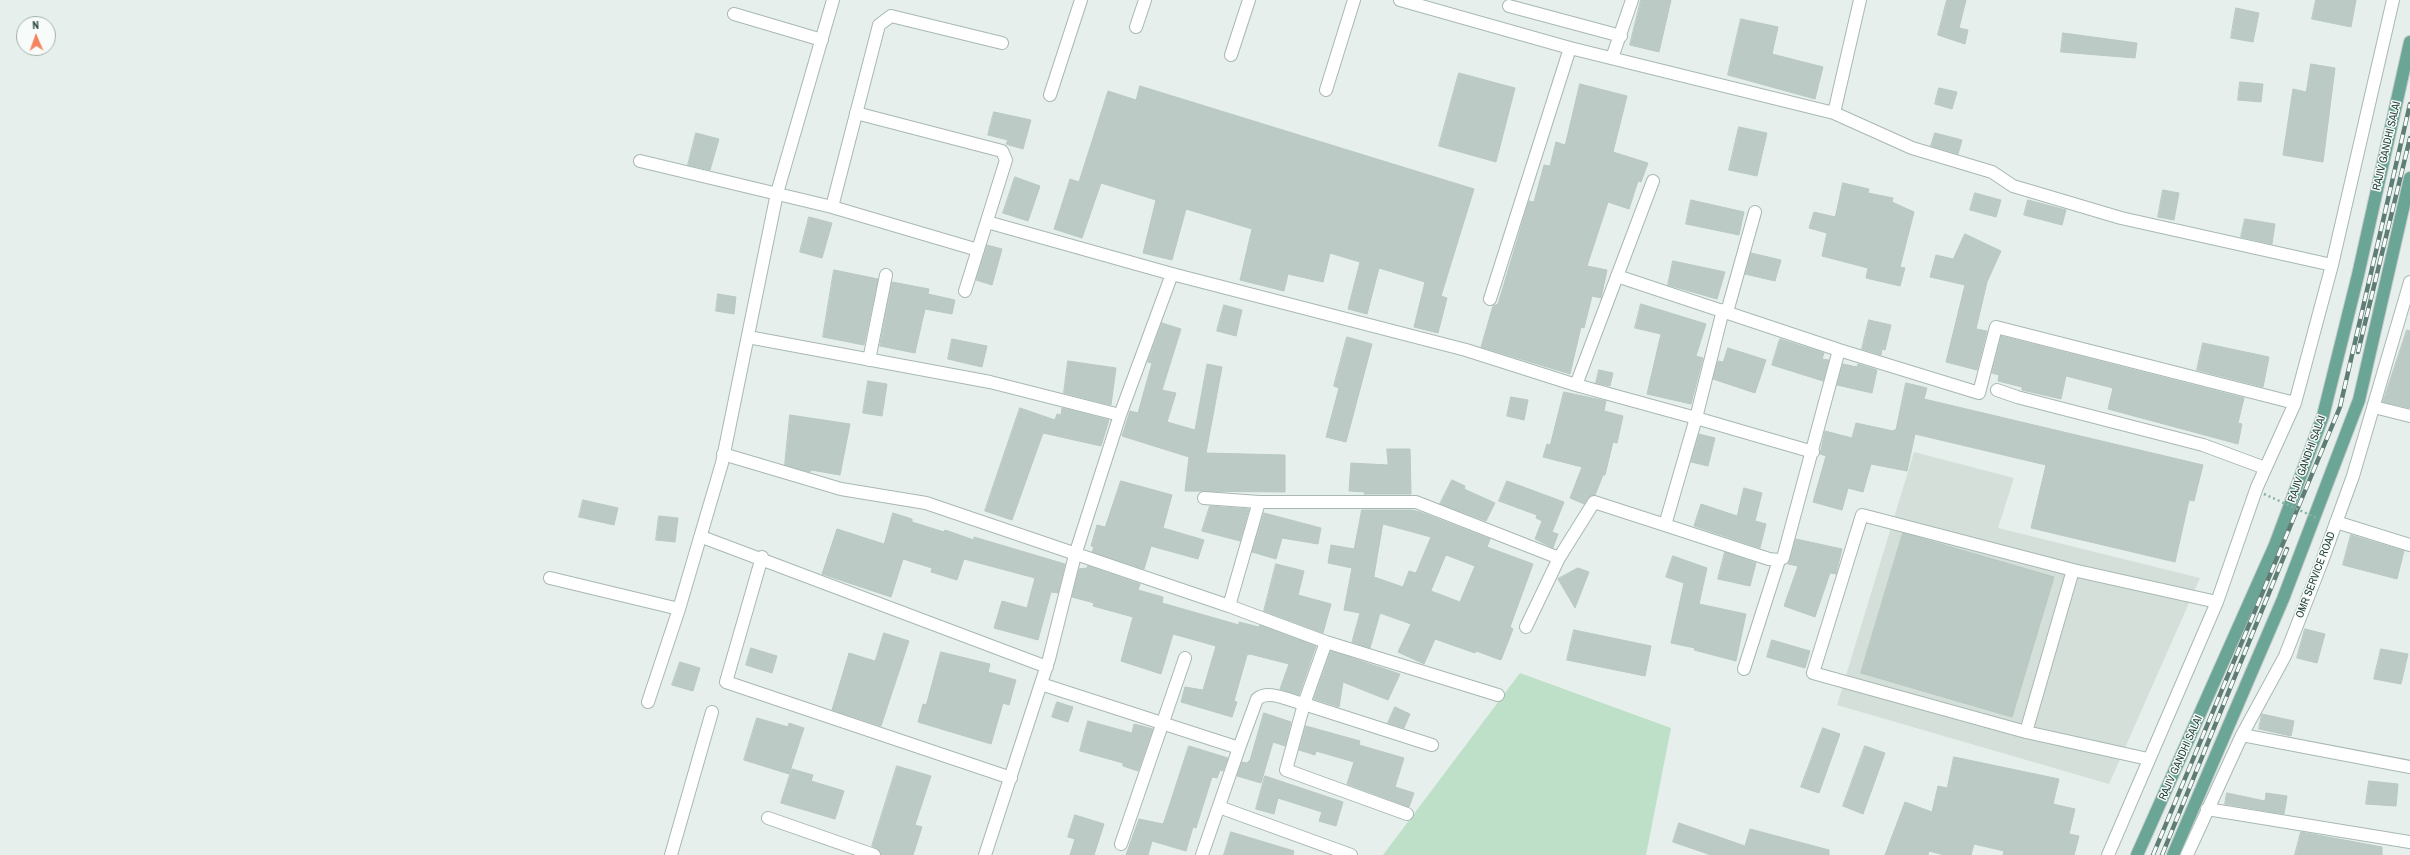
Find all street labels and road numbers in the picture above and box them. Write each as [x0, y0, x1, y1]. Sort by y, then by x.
street label: RAJIV GANDHI SALAI [2370, 100, 2404, 192]
street label: RAJIV GANDHI SALAI [2285, 414, 2329, 504]
street label: OMR SERVICE ROAD [2293, 530, 2339, 620]
street label: RAJIV GANDHI SALAI [2156, 714, 2206, 802]

